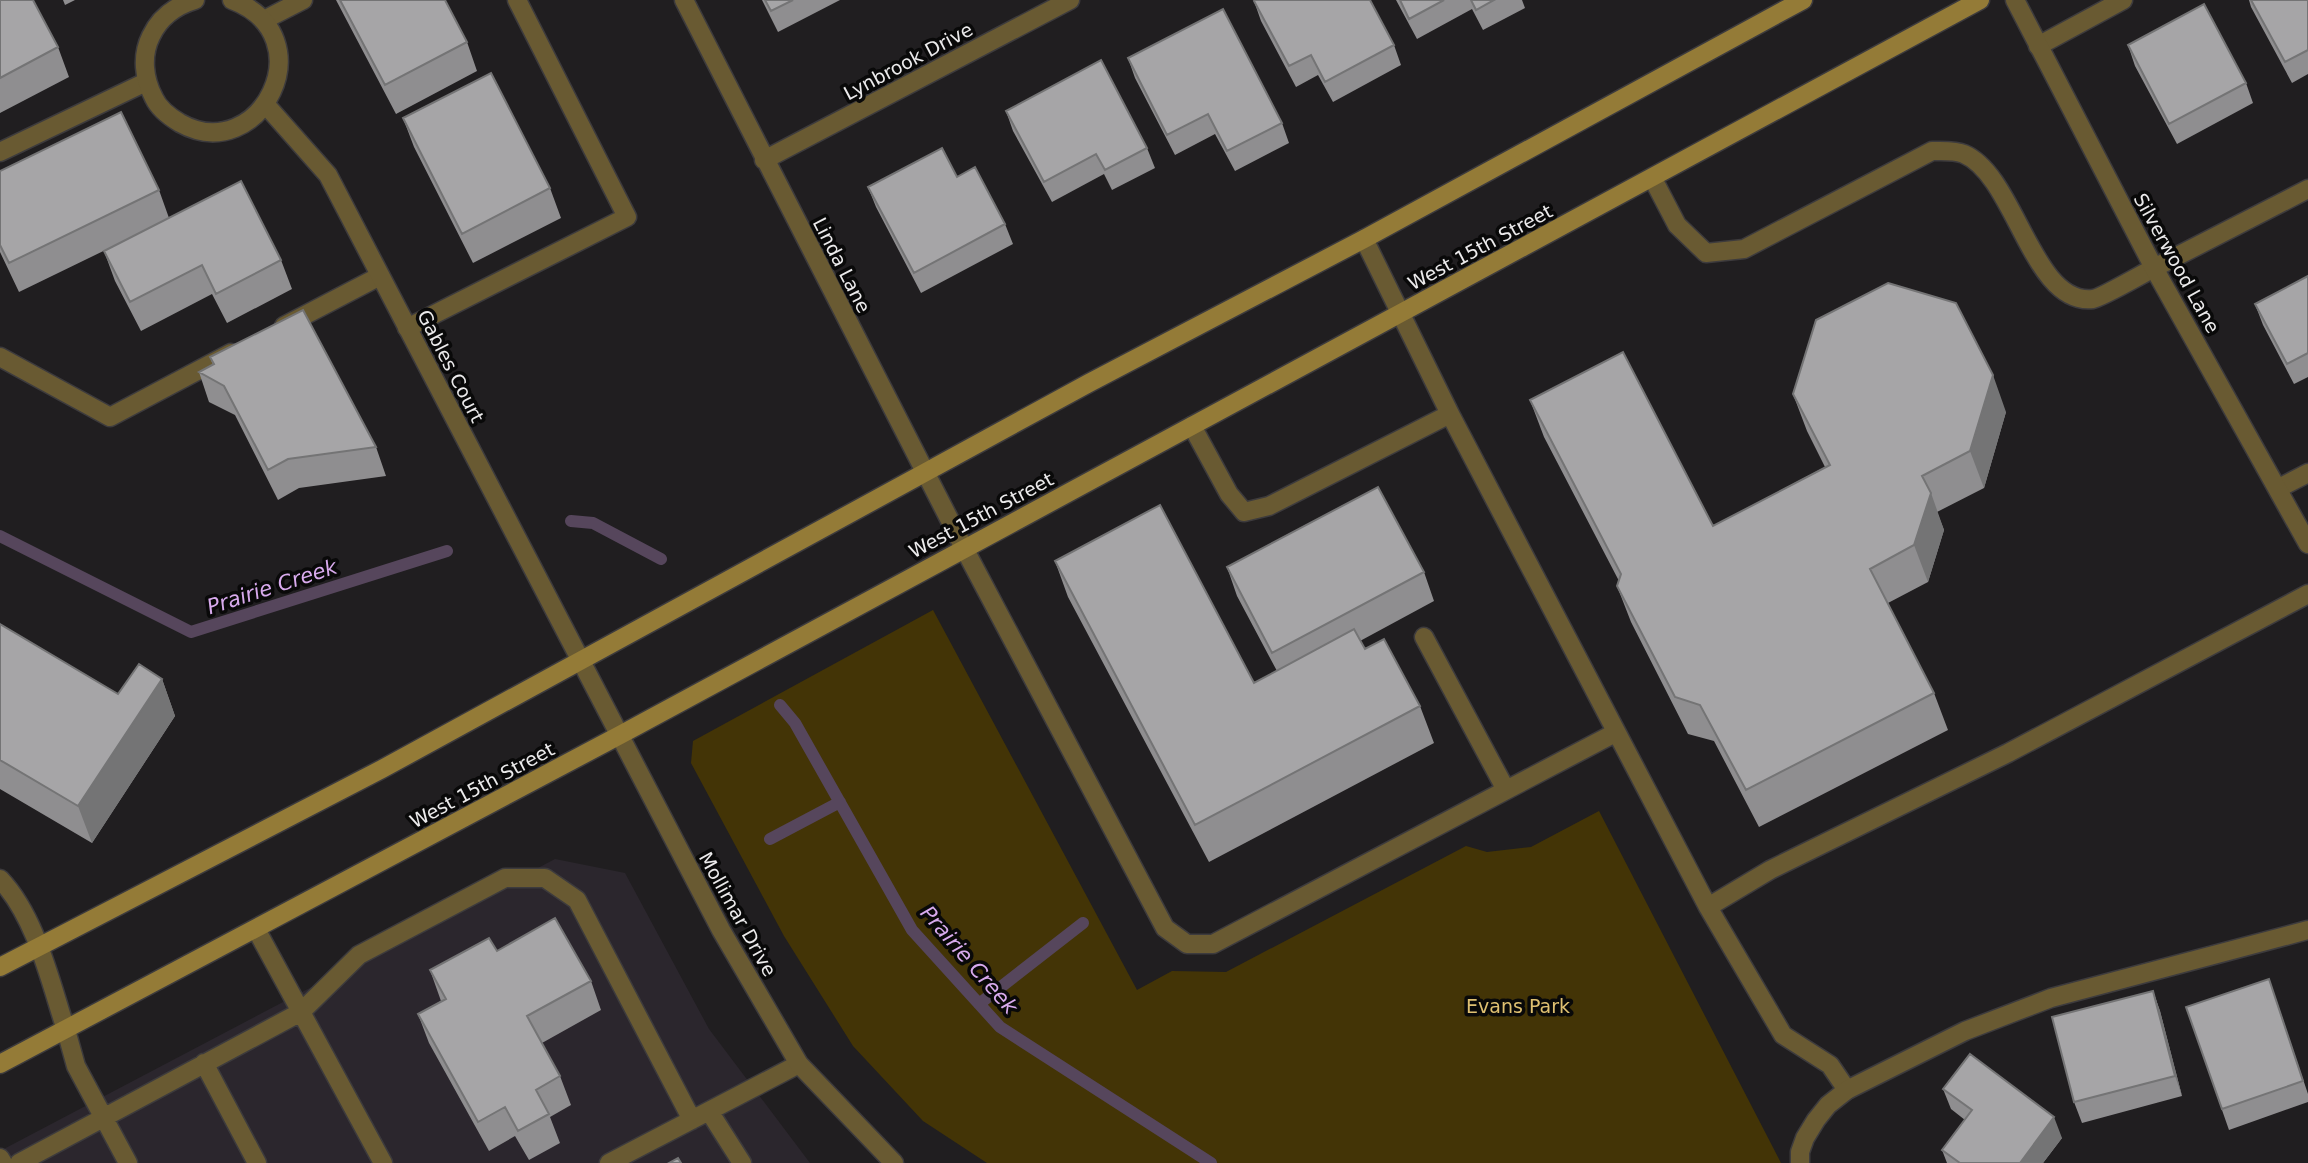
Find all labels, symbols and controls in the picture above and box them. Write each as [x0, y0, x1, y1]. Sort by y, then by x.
street label: Lynbrook Drive [840, 18, 976, 104]
street label: Silverwood Lane [2130, 189, 2224, 337]
street label: West 15th Street [1404, 200, 1556, 294]
street label: Linda Lane [809, 214, 875, 316]
street label: Gables Court [413, 306, 489, 426]
street label: West 15th Street [905, 468, 1057, 562]
water label: Prairie Creek [204, 554, 341, 619]
street label: West 15th Street [406, 738, 558, 832]
street label: Mollimar Drive [695, 848, 781, 980]
water label: Prairie Creek [916, 901, 1023, 1020]
park label: Evans Park [1466, 995, 1570, 1017]

